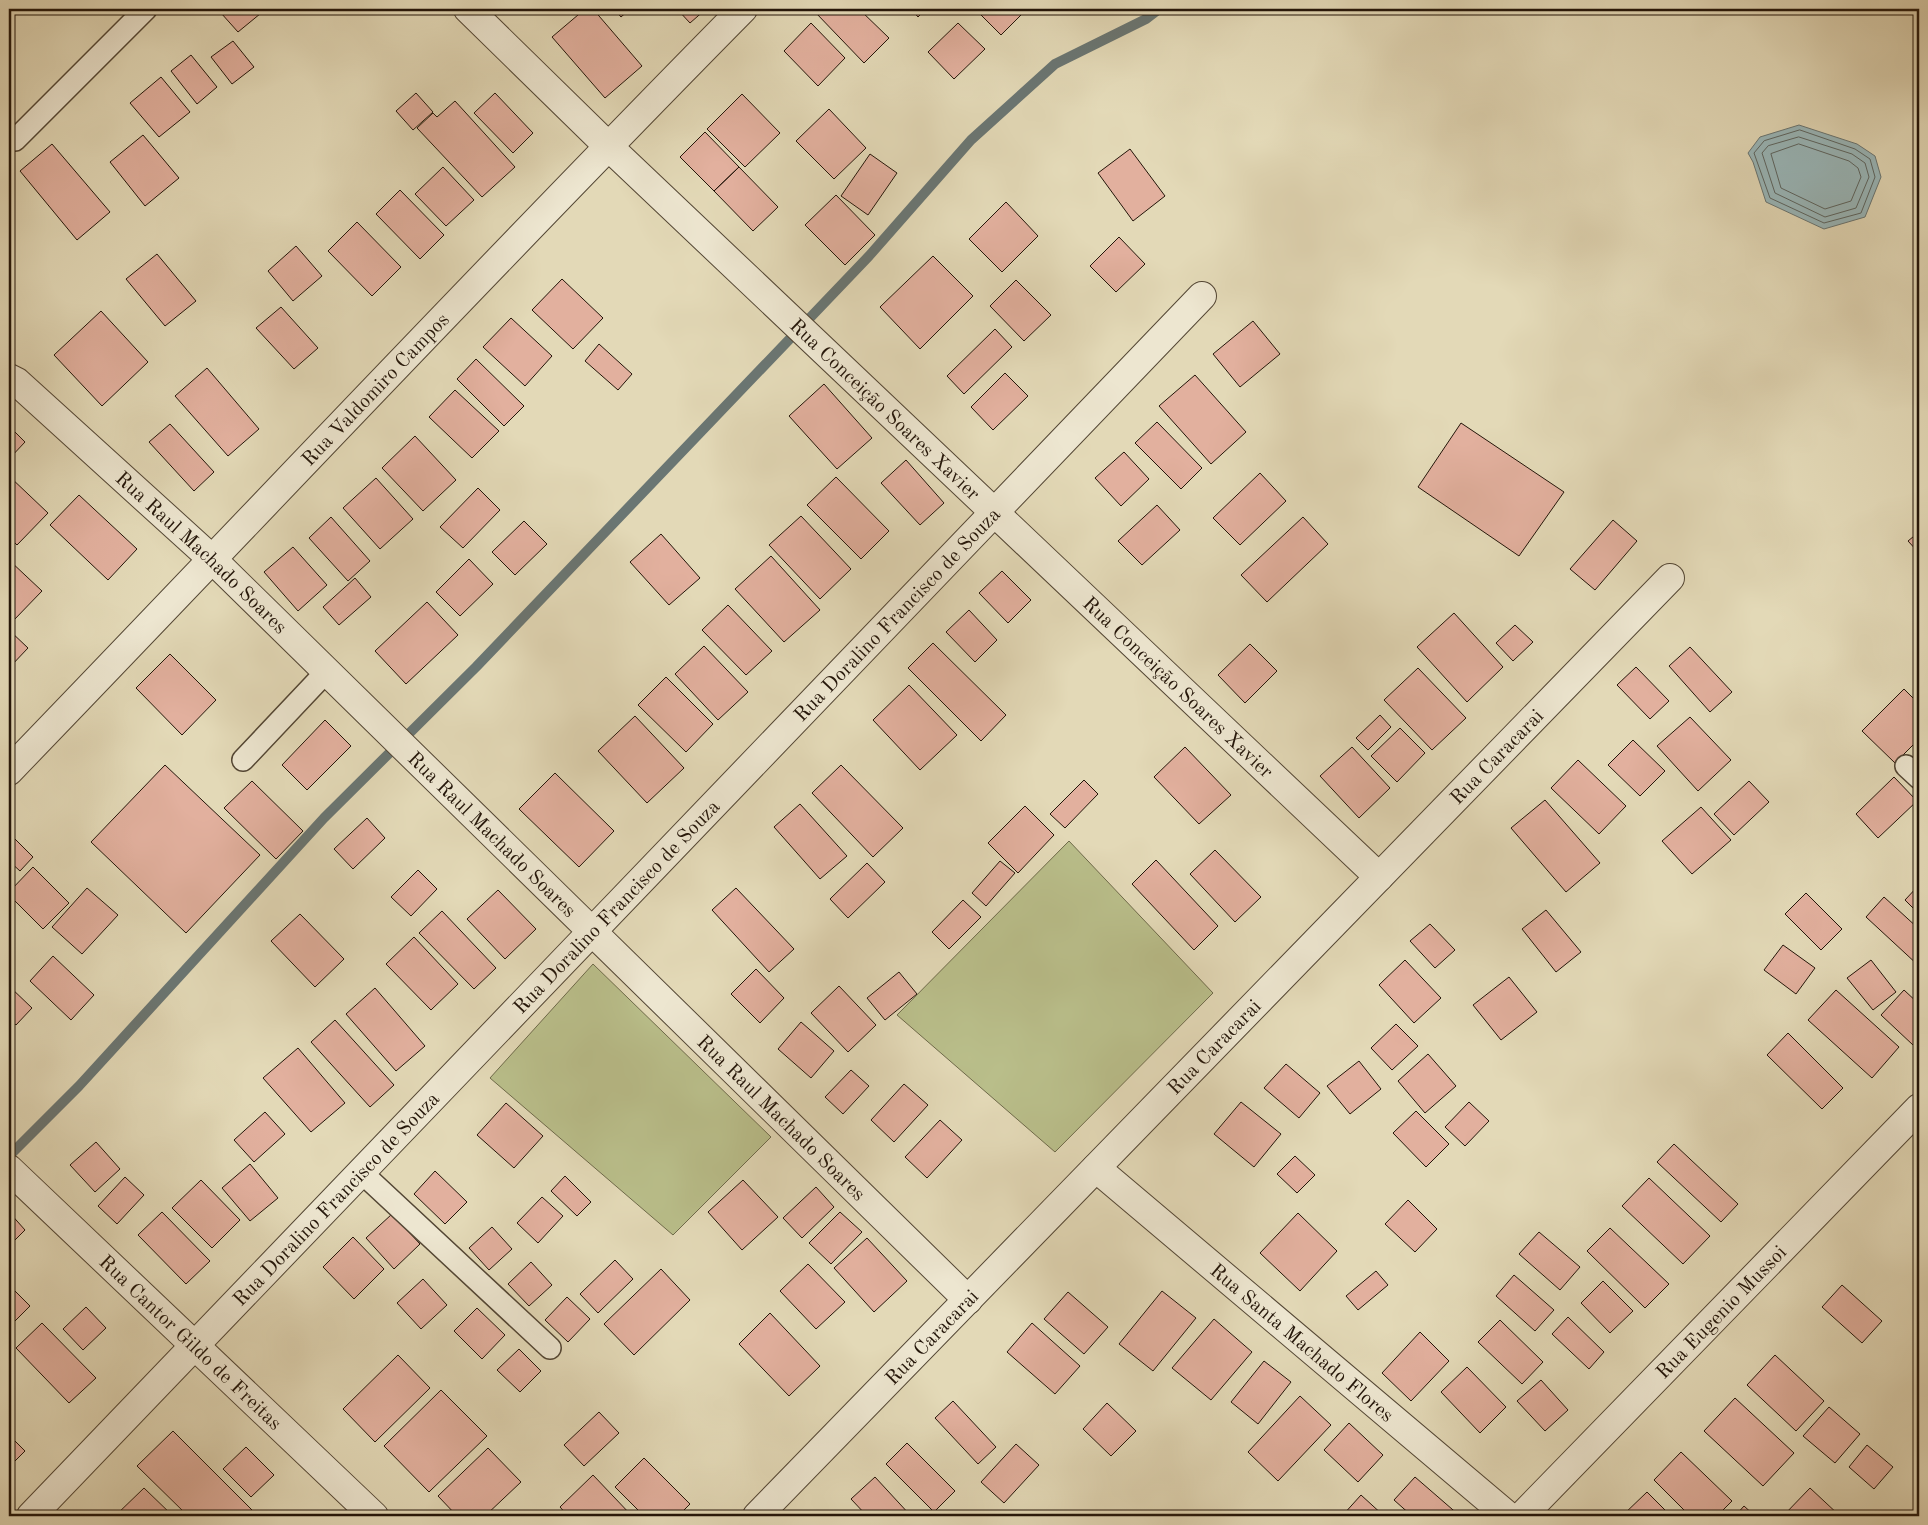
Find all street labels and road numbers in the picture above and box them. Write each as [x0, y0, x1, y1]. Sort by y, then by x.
street label: Rua Valdomiro Campos [299, 310, 454, 471]
street label: Rua Conceição Soares Xavier [785, 316, 983, 505]
street label: Rua Raul Machado Soares [111, 469, 290, 638]
street label: Rua Doralino Francisco de Souza [791, 505, 1005, 726]
street label: Rua Conceição Soares Xavier [1078, 594, 1276, 783]
street label: Rua Caracarai [1447, 706, 1548, 809]
street label: Rua Raul Machado Soares [403, 749, 579, 922]
street label: Rua Doralino Francisco de Souza [511, 797, 725, 1019]
street label: Rua Caracarai [1165, 997, 1266, 1099]
street label: Rua Raul Machado Soares [692, 1032, 868, 1205]
street label: Rua Doralino Francisco de Souza [230, 1089, 444, 1311]
street label: Rua Eugenio Mussoi [1653, 1243, 1791, 1384]
street label: Rua Cantor Gildo de Freitas [94, 1252, 285, 1435]
street label: Rua Santa Machado Flores [1205, 1261, 1397, 1427]
street label: Rua Caracarai [882, 1287, 983, 1390]

